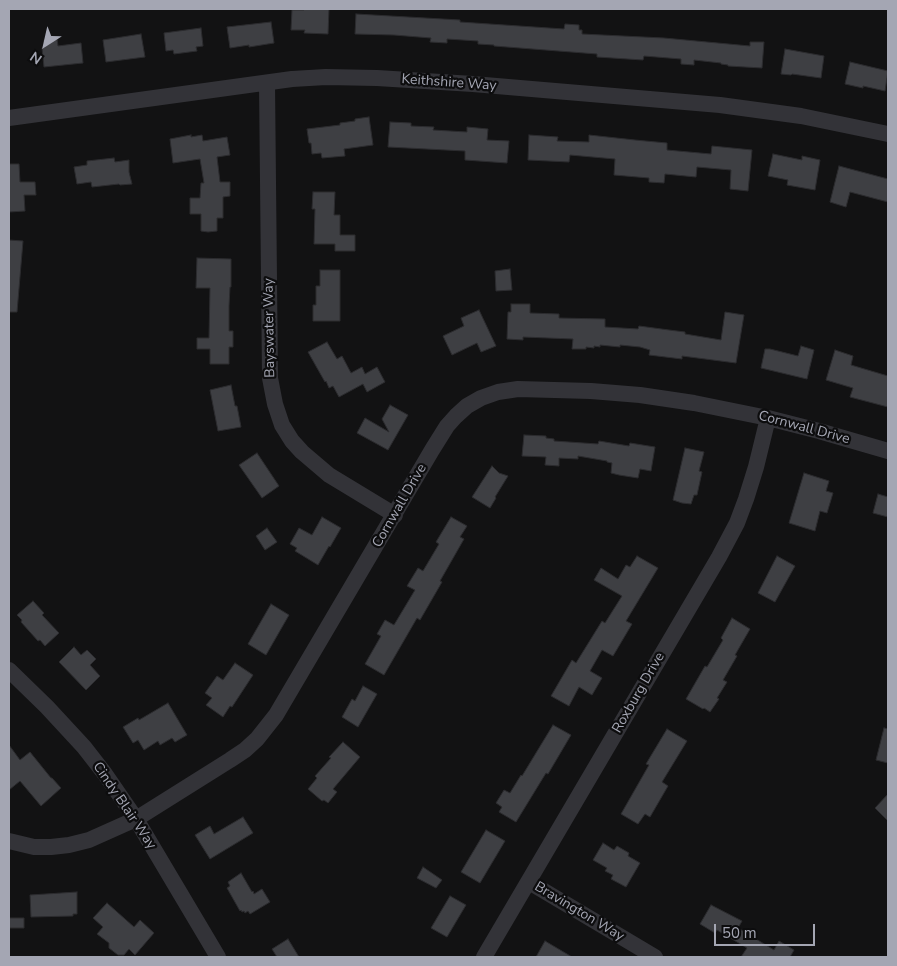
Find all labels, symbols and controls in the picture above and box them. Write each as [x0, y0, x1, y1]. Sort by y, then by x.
north arrow [20, 20, 70, 70]
text: N [26, 47, 46, 68]
street label: Keithshire Way [401, 71, 497, 95]
street label: Bayswater Way [261, 278, 279, 378]
street label: Cornwall Drive [757, 408, 851, 448]
street label: Cornwall Drive [369, 461, 431, 551]
street label: Roxburg Drive [609, 650, 669, 736]
street label: Cindy Blair Way [89, 759, 159, 853]
street label: Bravington Way [531, 879, 627, 945]
scale bar [717, 914, 818, 946]
text: 50 m [722, 923, 757, 943]

